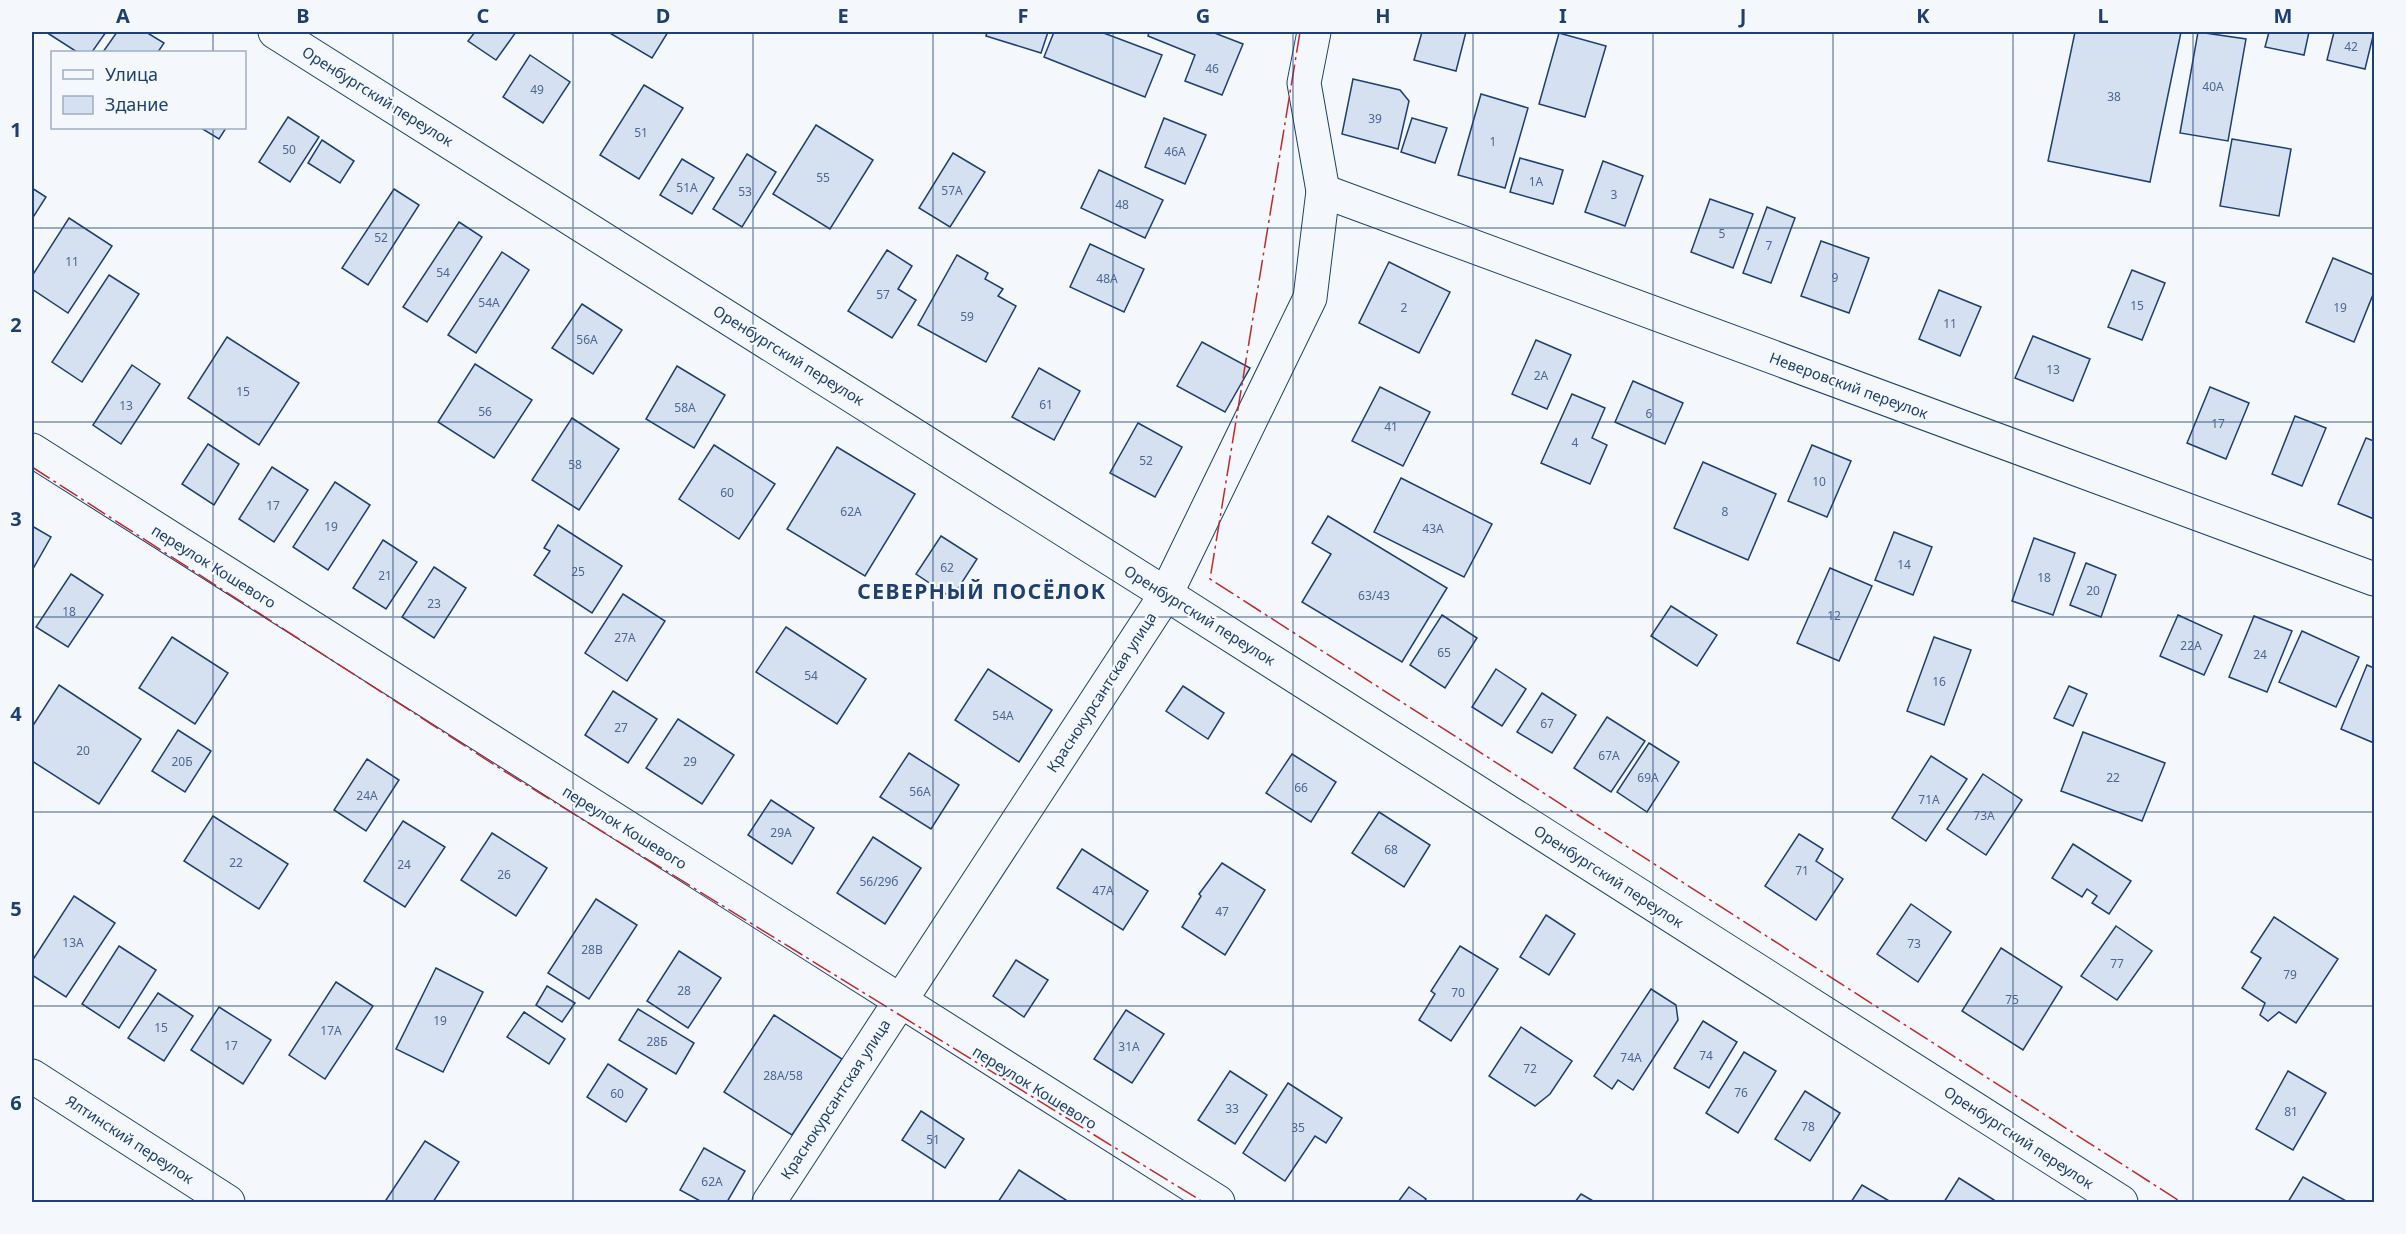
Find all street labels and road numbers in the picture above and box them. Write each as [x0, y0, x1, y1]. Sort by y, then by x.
street label: Оренбургский переулок [299, 41, 457, 151]
street label: Оренбургский переулок [710, 300, 868, 410]
street label: Неверовский переулок [1767, 347, 1931, 423]
street label: переулок Кошевого [148, 520, 280, 612]
street label: Оренбургский переулок [1121, 560, 1279, 670]
street label: Краснокурсантская улица [1042, 608, 1160, 776]
street label: переулок Кошевого [559, 781, 691, 873]
street label: Оренбургский переулок [1530, 820, 1688, 932]
street label: Краснокурсантская улица [776, 1015, 894, 1183]
street label: переулок Кошевого [969, 1041, 1101, 1133]
street label: Оренбургский переулок [1940, 1081, 2098, 1193]
street label: Ялтинский переулок [62, 1090, 198, 1188]

